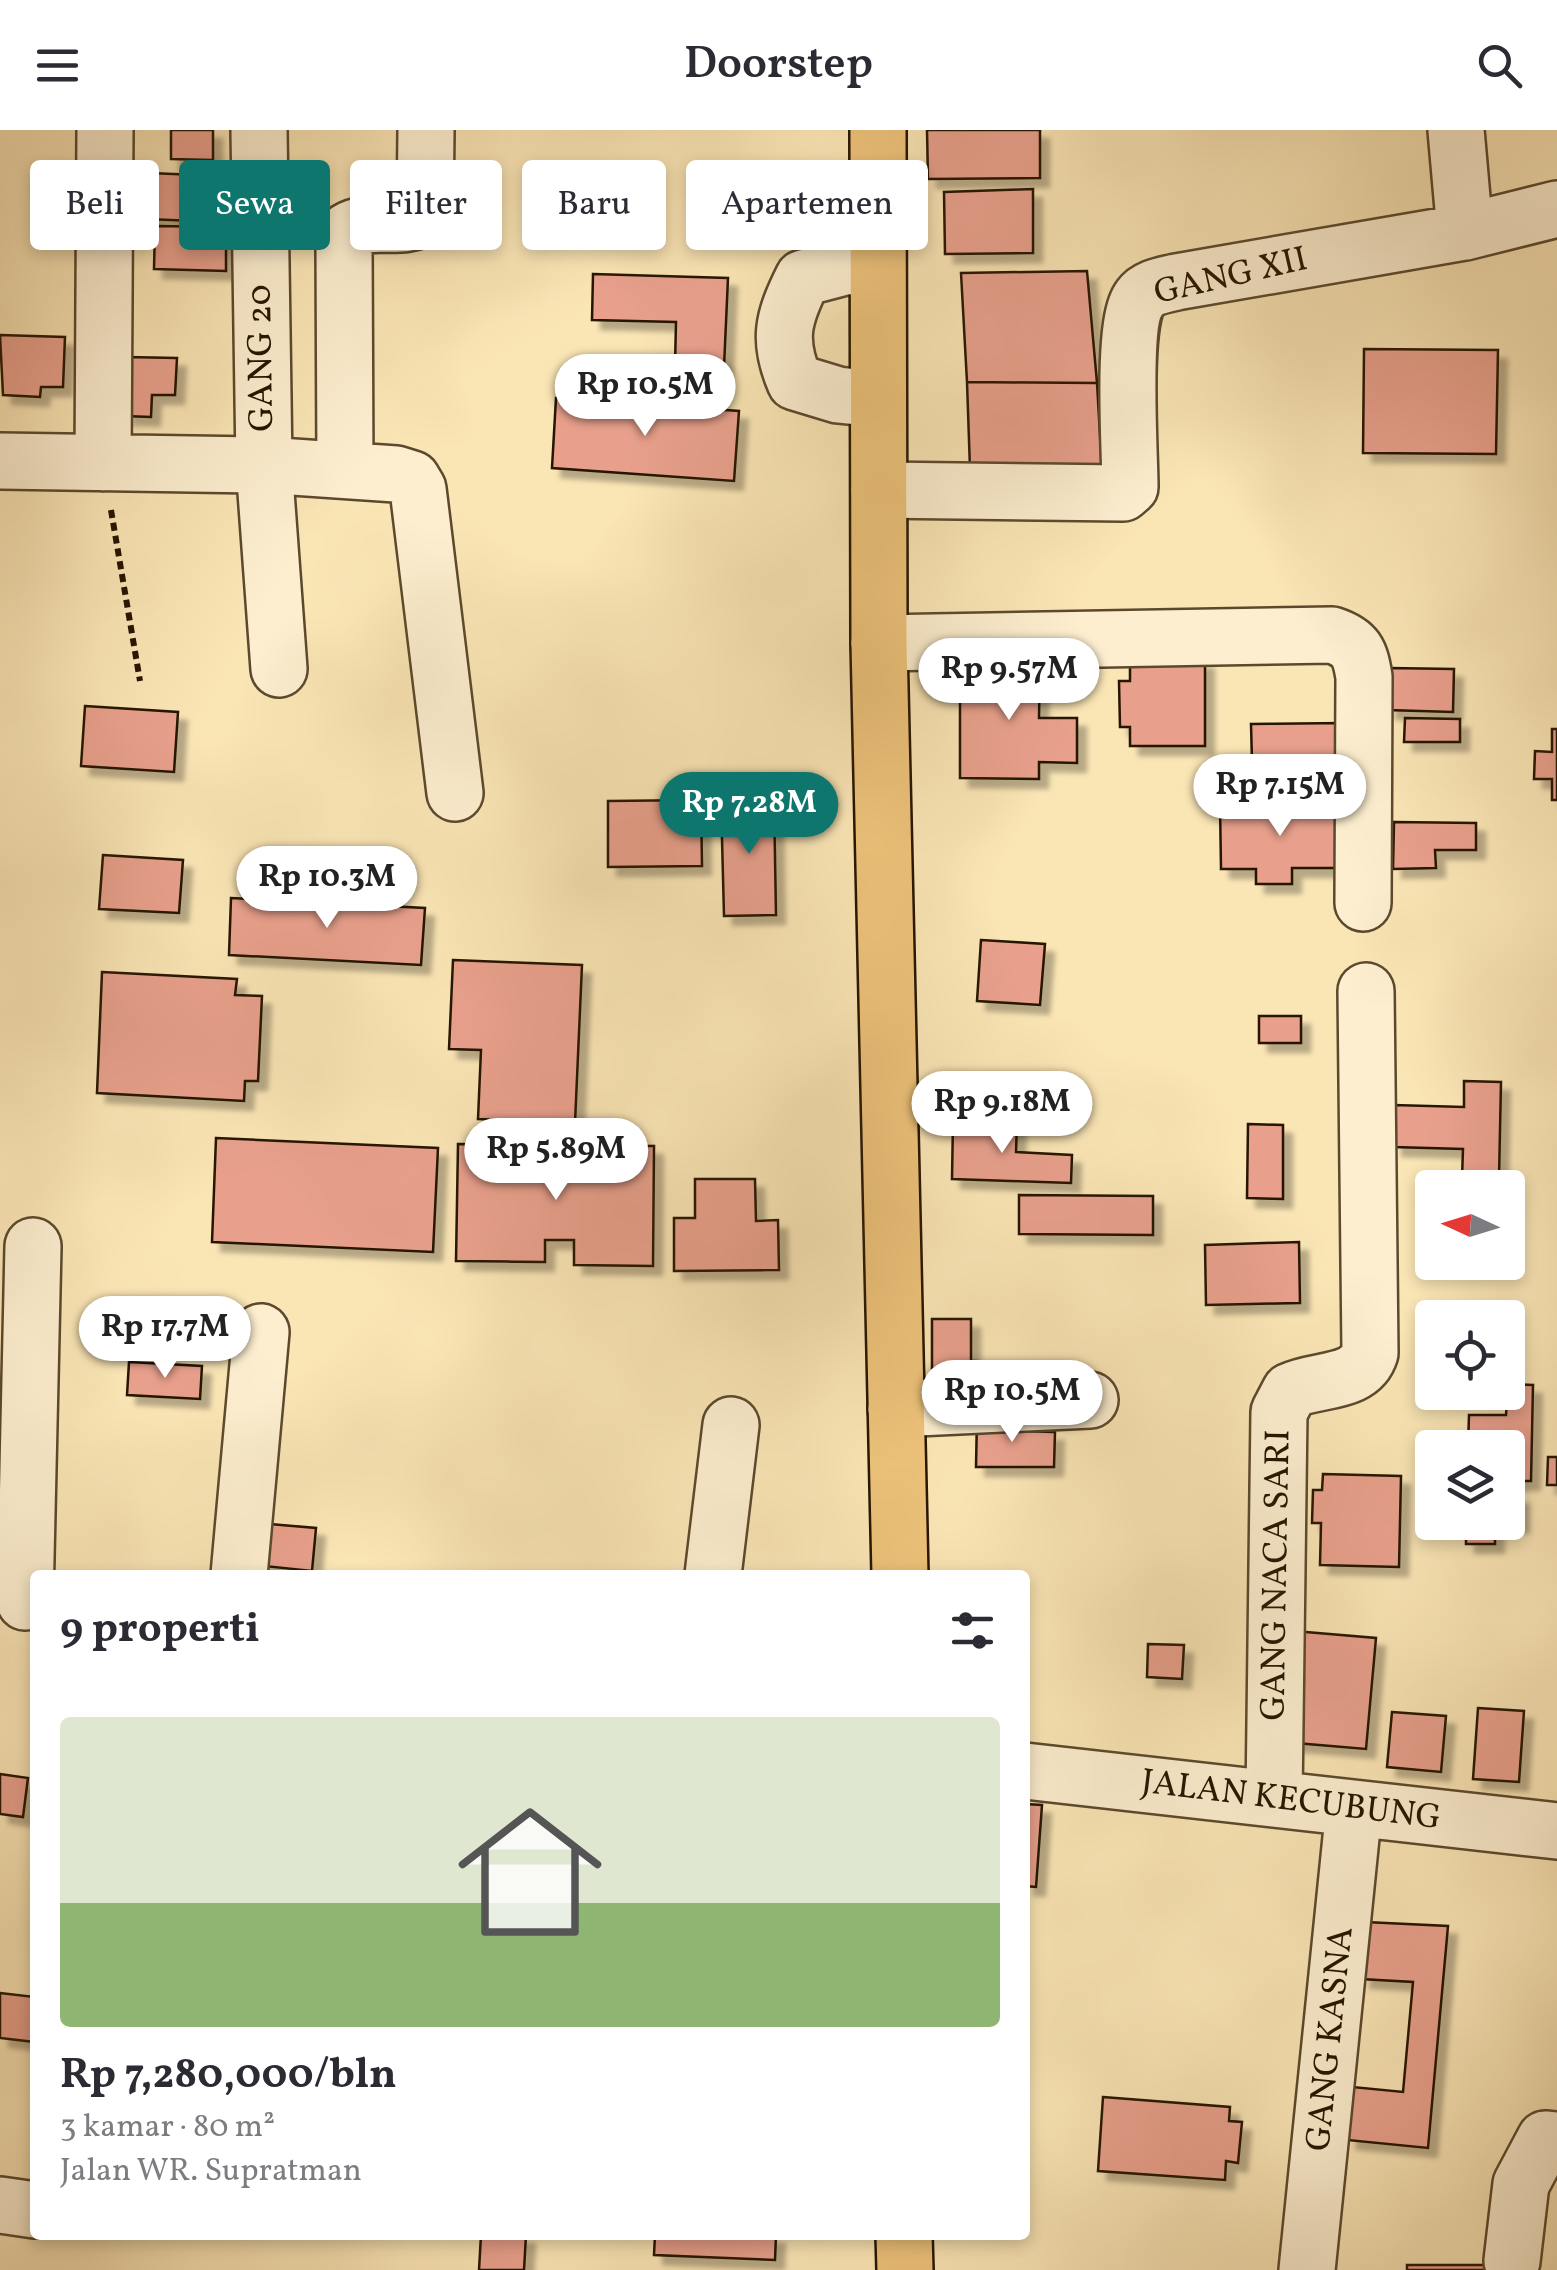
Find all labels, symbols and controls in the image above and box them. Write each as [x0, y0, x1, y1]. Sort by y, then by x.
text: Doorstep [684, 34, 873, 97]
icon: menu [30, 38, 85, 93]
icon: search [1472, 38, 1527, 93]
chip: Beli [30, 160, 159, 250]
chip: Sewa [179, 160, 330, 250]
chip: Filter [350, 160, 502, 250]
chip: Baru [522, 160, 666, 250]
chip: Apartemen [686, 160, 928, 250]
street label: GANG XII [1150, 236, 1312, 318]
street label: GANG 20 [237, 284, 287, 432]
pin: Rp 10.5M [542, 354, 748, 439]
text: Rp 10.5M [577, 364, 713, 408]
pin: Rp 9.57M [906, 638, 1112, 723]
text: Rp 9.57M [940, 648, 1078, 692]
pin: Rp 7.15M [1177, 754, 1383, 839]
text: Rp 7.15M [1215, 764, 1345, 808]
pin: Rp 7.28M [646, 772, 852, 857]
text: Rp 7.28M [681, 782, 817, 826]
pin: Rp 10.3M [224, 846, 430, 931]
text: Rp 10.3M [258, 856, 396, 900]
pin: Rp 9.18M [899, 1071, 1105, 1156]
text: Rp 9.18M [933, 1081, 1071, 1125]
pin: Rp 5.89M [453, 1118, 659, 1203]
text: Rp 5.89M [486, 1128, 626, 1172]
north arrow [1415, 1170, 1525, 1280]
map controls [1415, 1170, 1525, 1540]
pin: Rp 17.7M [62, 1296, 268, 1381]
button: locate [1415, 1300, 1525, 1410]
text: Rp 17.7M [101, 1306, 229, 1350]
pin: Rp 10.5M [909, 1360, 1115, 1445]
text: Rp 10.5M [944, 1370, 1080, 1414]
street label: GANG NACA SARI [1250, 1429, 1304, 1721]
button: layers [1415, 1430, 1525, 1540]
text: 9 properti [60, 1601, 260, 1660]
icon: filters [945, 1603, 1000, 1658]
street label: JALAN KECUBUNG [1138, 1759, 1444, 1843]
icon: home [440, 1782, 620, 1962]
street label: GANG KASNA [1295, 1924, 1367, 2154]
text: Rp 7,280,000/bln [60, 2047, 397, 2106]
text: 3 kamar · 80 m² [60, 2106, 275, 2150]
text: Jalan WR. Supratman [60, 2150, 362, 2194]

